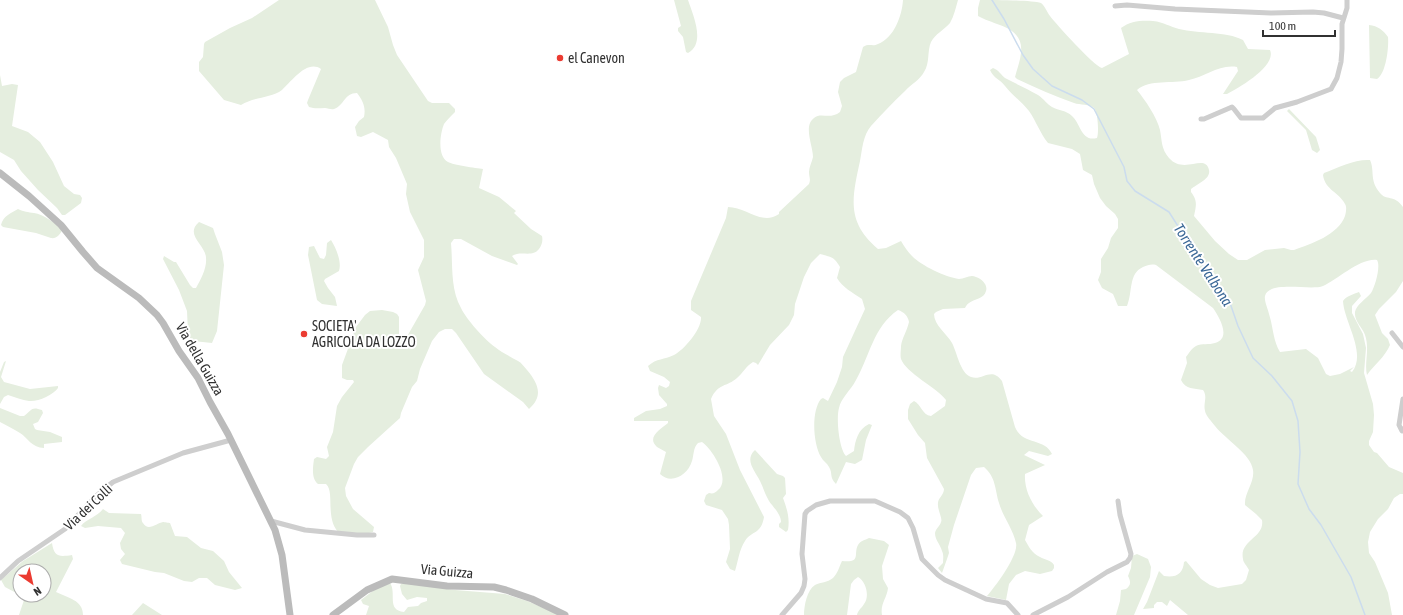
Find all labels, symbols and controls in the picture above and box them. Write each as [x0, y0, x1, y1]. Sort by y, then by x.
scale bar [1263, 12, 1335, 38]
text: 100 m [1269, 19, 1296, 33]
place label: el Canevon [568, 50, 625, 66]
marker: el Canevon [555, 53, 565, 63]
water label: Torrente Valbona [1171, 220, 1236, 309]
place label: SOCIETA' AGRICOLA DA LOZZO [312, 318, 416, 350]
street label: Via della Guizza [173, 320, 227, 398]
marker: SOCIETA' AGRICOLA DA LOZZO [299, 329, 309, 339]
street label: Via dei Colli [61, 481, 115, 533]
street label: Via Guizza [420, 561, 474, 581]
north arrow [12, 563, 52, 603]
text: N [32, 584, 44, 598]

